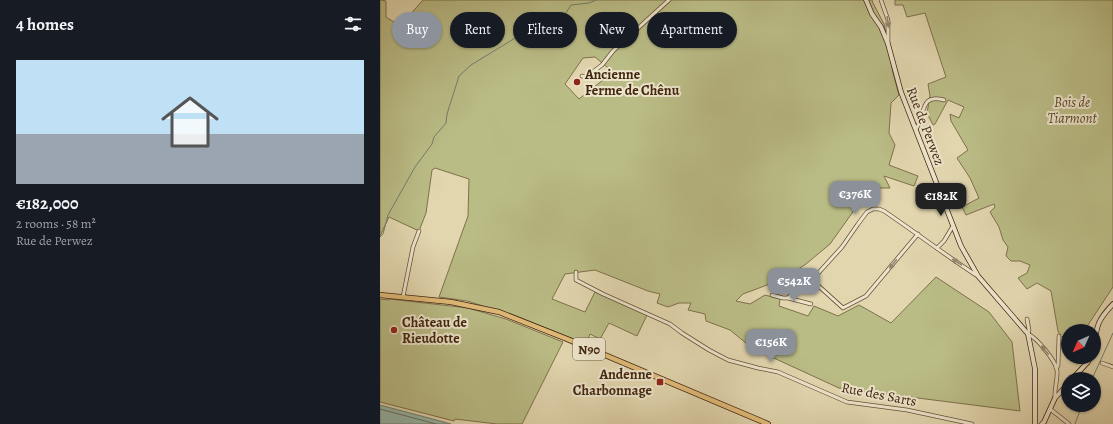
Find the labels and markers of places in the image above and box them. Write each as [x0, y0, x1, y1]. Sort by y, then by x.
place label: Ancienne Ferme de Chênu [584, 65, 680, 100]
marker: Ancienne Ferme de Chênu [572, 77, 582, 87]
pin: €376K [827, 181, 883, 215]
pin: €182K [913, 183, 969, 217]
pin: €542K [766, 268, 822, 302]
place label: Château de Rieudotte [402, 313, 467, 348]
marker: Château de Rieudotte [389, 325, 399, 335]
pin: €156K [743, 329, 799, 363]
place label: Andenne Charbonnage [573, 365, 653, 400]
marker: Andenne Charbonnage [655, 377, 665, 387]

